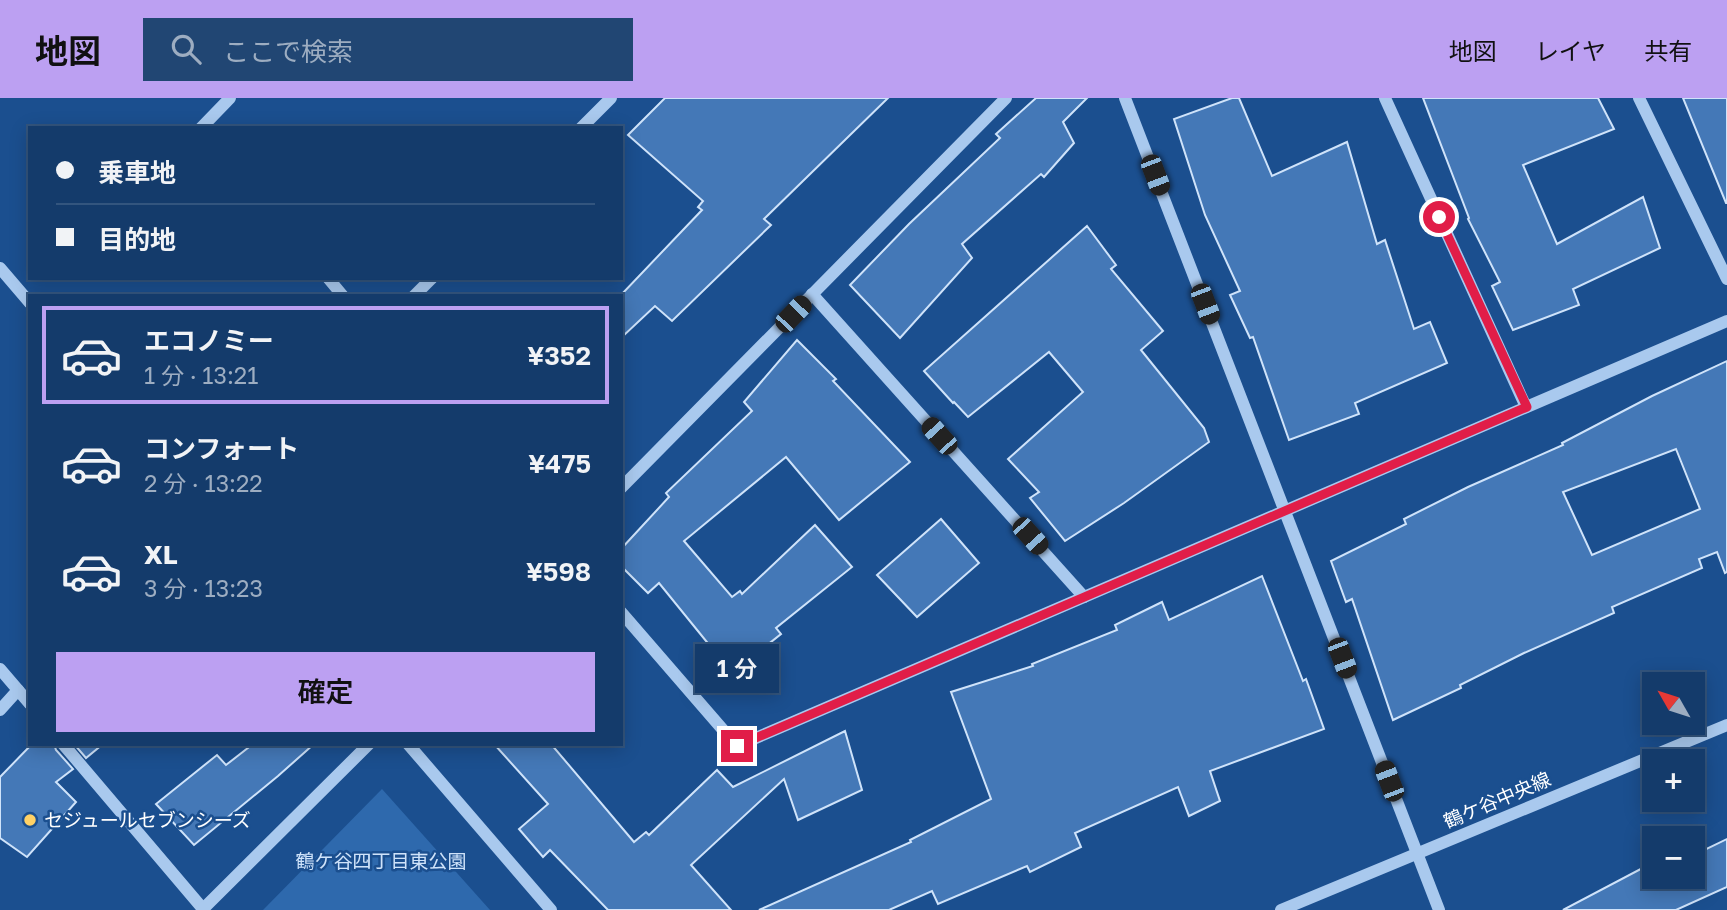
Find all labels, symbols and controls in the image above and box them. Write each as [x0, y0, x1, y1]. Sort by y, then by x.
search box [143, 18, 633, 81]
icon: search [167, 30, 205, 68]
text: 地図 [35, 31, 101, 70]
text: ここで検索 [223, 36, 353, 67]
text: 地図 [1449, 36, 1497, 65]
text: レイヤ [1535, 36, 1606, 65]
text: 共有 [1644, 36, 1692, 65]
car [1138, 152, 1173, 198]
text: 乗車地 [98, 157, 176, 188]
route start [1423, 201, 1455, 233]
text: 目的地 [98, 224, 176, 255]
car [1188, 281, 1223, 327]
car [771, 292, 816, 336]
icon: car [60, 324, 123, 387]
text: エコノミー [144, 325, 274, 356]
text: ¥352 [527, 340, 591, 371]
text: 1 分 · 13:21 [144, 361, 258, 389]
car [918, 413, 961, 459]
icon: car [60, 432, 123, 495]
text: コンフォート [144, 433, 299, 464]
text: ¥475 [528, 448, 591, 479]
text: 2 分 · 13:22 [144, 469, 263, 497]
car [1009, 513, 1052, 559]
text: XL [144, 539, 178, 570]
icon: car [60, 540, 123, 603]
text: ¥598 [526, 556, 591, 587]
text: 3 分 · 13:23 [144, 574, 263, 602]
car [1325, 635, 1360, 681]
callout: 1 分 [695, 644, 779, 694]
button: 確定 [56, 652, 595, 732]
text: 1 分 [717, 654, 757, 682]
north arrow [1642, 672, 1704, 735]
map controls [1642, 672, 1705, 889]
route end [721, 730, 753, 762]
button: + [1642, 749, 1705, 812]
car [1372, 758, 1407, 804]
street label: 鶴ケ谷中央線 [1440, 767, 1554, 832]
place label: セジュールセブンシーズ [44, 808, 251, 831]
marker: セジュールセブンシーズ [22, 812, 38, 828]
button: − [1642, 826, 1705, 889]
park label: 鶴ケ谷四丁目東公園 [295, 849, 467, 872]

